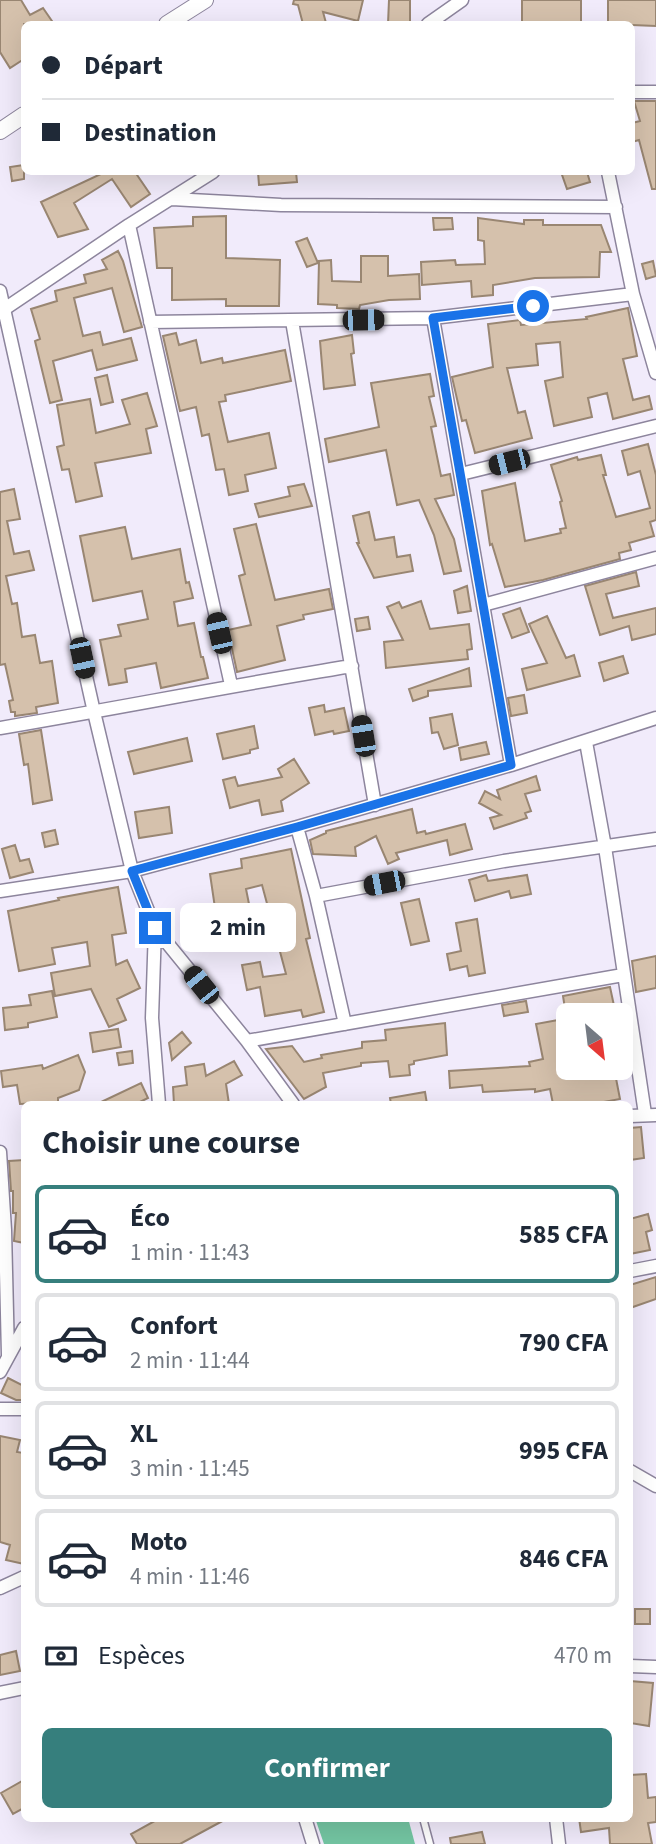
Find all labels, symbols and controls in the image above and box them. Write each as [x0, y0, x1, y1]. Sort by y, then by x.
text: Départ [84, 47, 163, 84]
text: Destination [84, 114, 217, 151]
route start [517, 290, 549, 322]
car [342, 309, 385, 331]
car [487, 447, 532, 477]
car [205, 610, 234, 656]
car [68, 635, 97, 681]
car [350, 714, 377, 758]
car [362, 869, 407, 897]
callout: 2 min [180, 904, 295, 953]
text: 2 min [210, 911, 266, 944]
route end [139, 912, 171, 944]
car [180, 962, 223, 1008]
north arrow [556, 1003, 634, 1080]
map controls [556, 1003, 633, 1080]
text: Choisir une course [42, 1120, 300, 1166]
text: Éco [130, 1199, 170, 1236]
icon: car [46, 1203, 109, 1266]
text: 585 CFA [519, 1216, 608, 1253]
text: 1 min · 11:43 [130, 1236, 250, 1269]
text: Confort [130, 1307, 218, 1344]
icon: car [46, 1311, 109, 1374]
text: 790 CFA [519, 1324, 608, 1361]
text: 2 min · 11:44 [130, 1344, 250, 1377]
text: XL [130, 1415, 158, 1452]
icon: car [46, 1419, 109, 1482]
text: 995 CFA [519, 1432, 608, 1469]
text: 3 min · 11:45 [130, 1452, 250, 1485]
text: Moto [130, 1523, 187, 1560]
icon: car [46, 1527, 109, 1590]
text: 846 CFA [519, 1540, 608, 1577]
text: 4 min · 11:46 [130, 1560, 250, 1593]
icon: cash [42, 1637, 80, 1675]
text: Espèces [98, 1637, 185, 1674]
text: 470 m [554, 1639, 612, 1672]
button: Confirmer [42, 1728, 612, 1808]

